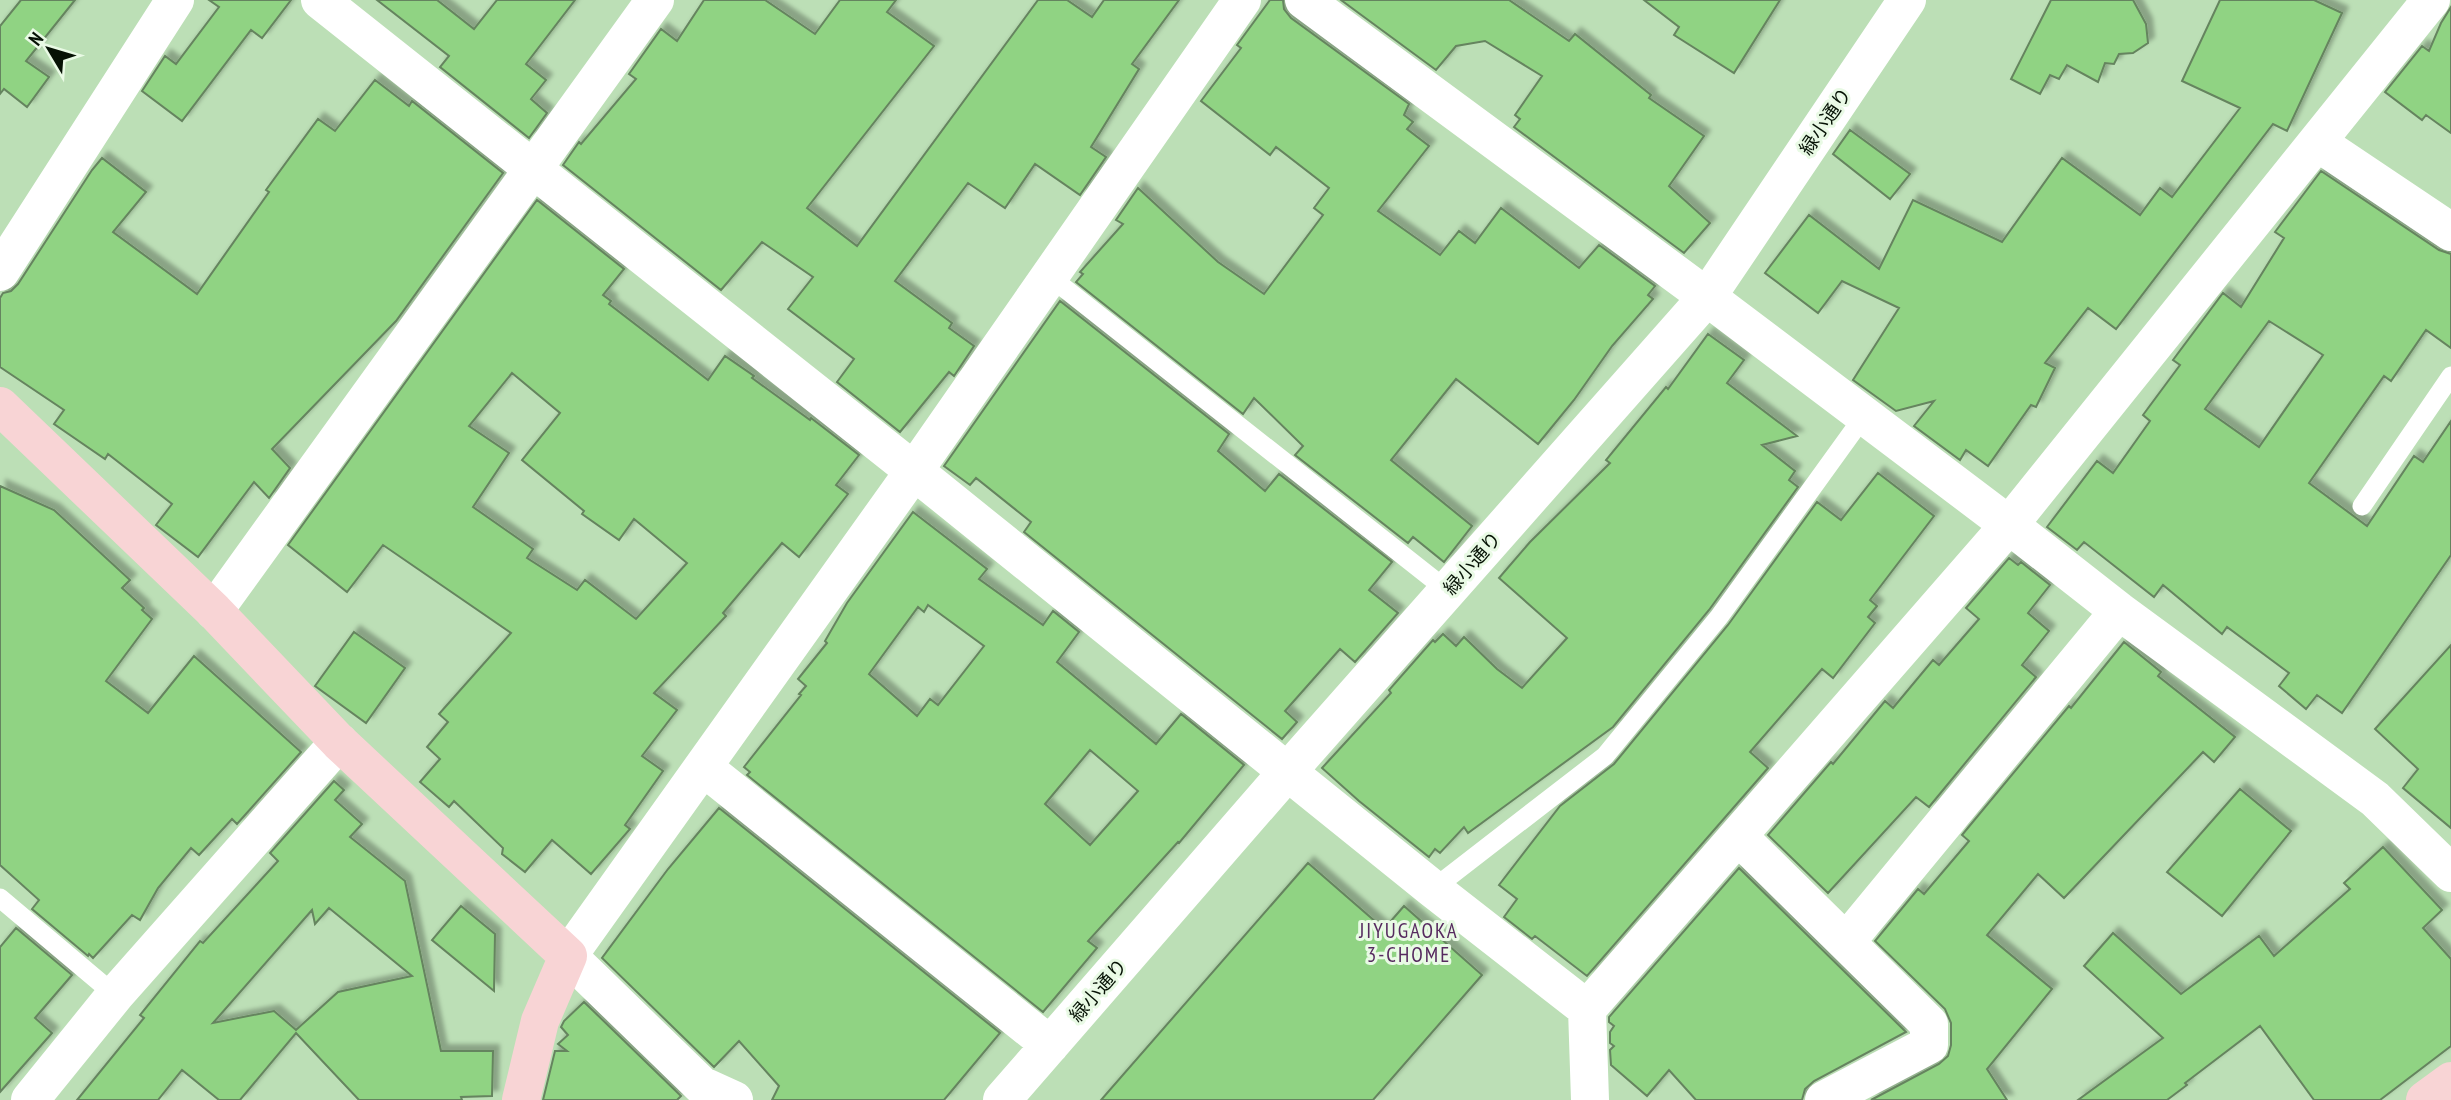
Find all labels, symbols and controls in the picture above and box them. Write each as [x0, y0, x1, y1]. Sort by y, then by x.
north arrow [14, 14, 84, 84]
text: N [23, 27, 48, 50]
street label: 緑小通り [1794, 83, 1856, 159]
street label: 緑小通り [1438, 526, 1506, 600]
district label: JIYUGAOKA 3-CHOME [1358, 917, 1459, 968]
street label: 緑小通り [1064, 953, 1132, 1027]

